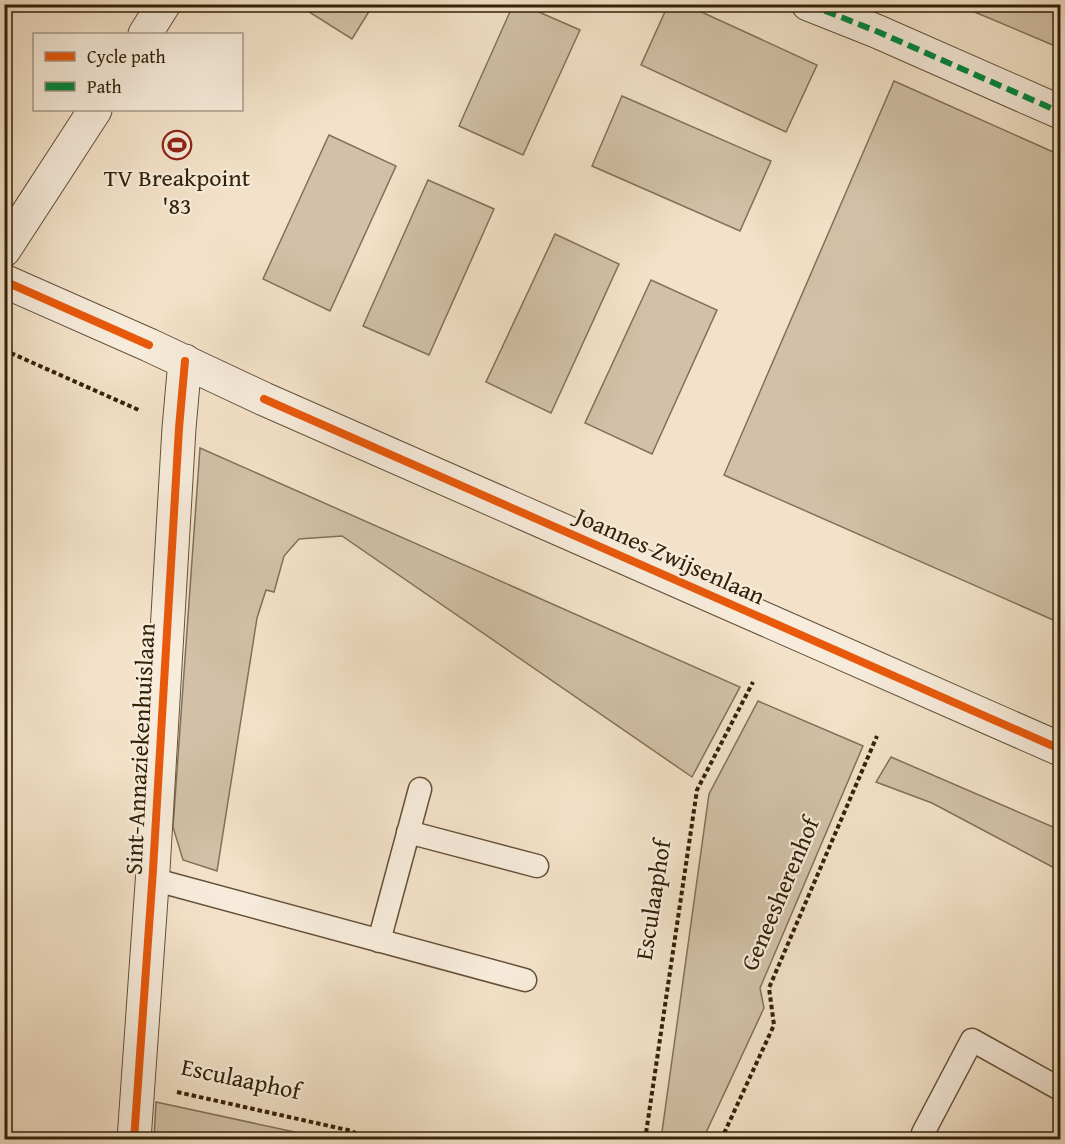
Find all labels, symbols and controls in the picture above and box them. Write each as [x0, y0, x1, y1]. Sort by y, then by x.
legend [33, 33, 243, 111]
text: Cycle path [87, 43, 166, 70]
text: Path [87, 73, 122, 100]
sports icon: TV Breakpoint '83 [161, 129, 193, 161]
place label: TV Breakpoint '83 [104, 160, 251, 223]
street label: Joannes Zwijsenlaan [567, 497, 771, 613]
street label: Sint-Annaziekenhuislaan [115, 622, 164, 876]
street label: Geneesherenhof [732, 810, 828, 976]
street label: Esculaaphof [626, 835, 680, 962]
street label: Esculaaphof [178, 1049, 306, 1109]

